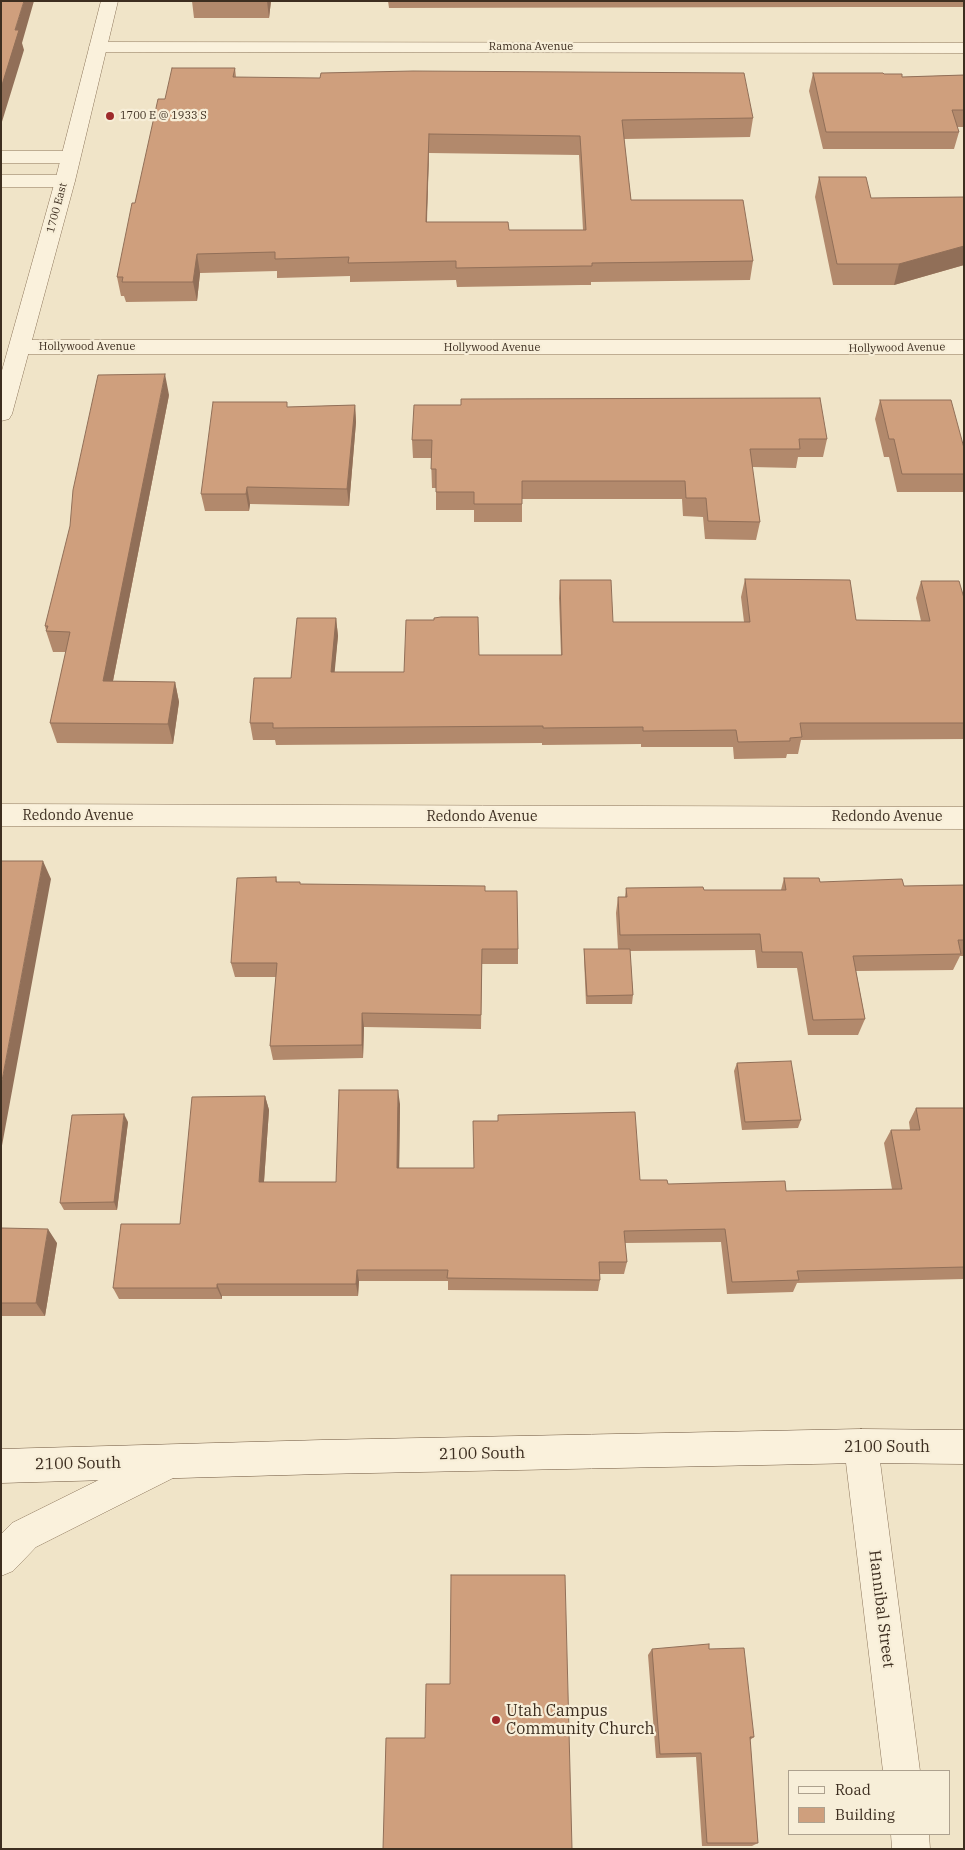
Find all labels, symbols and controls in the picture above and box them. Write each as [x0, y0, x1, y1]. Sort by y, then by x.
street label: Ramona Avenue [489, 40, 573, 54]
place label: 1700 E @ 1933 S [120, 109, 207, 123]
marker: 1700 E @ 1933 S [104, 110, 116, 122]
street label: 1700 East [44, 182, 70, 234]
street label: Hollywood Avenue [39, 340, 135, 354]
street label: Hollywood Avenue [444, 341, 540, 355]
street label: Hollywood Avenue [849, 341, 945, 355]
street label: Redondo Avenue [22, 808, 134, 824]
street label: Redondo Avenue [426, 809, 538, 825]
street label: Redondo Avenue [831, 809, 943, 825]
street label: 2100 South [844, 1437, 930, 1457]
street label: 2100 South [439, 1444, 525, 1464]
street label: 2100 South [35, 1454, 121, 1474]
street label: Hannibal Street [864, 1549, 898, 1669]
place label: Utah Campus Community Church [506, 1701, 654, 1739]
marker: Utah Campus Community Church [490, 1714, 502, 1726]
legend [788, 1770, 950, 1835]
text: Road [835, 1780, 871, 1799]
text: Building [835, 1805, 895, 1824]

